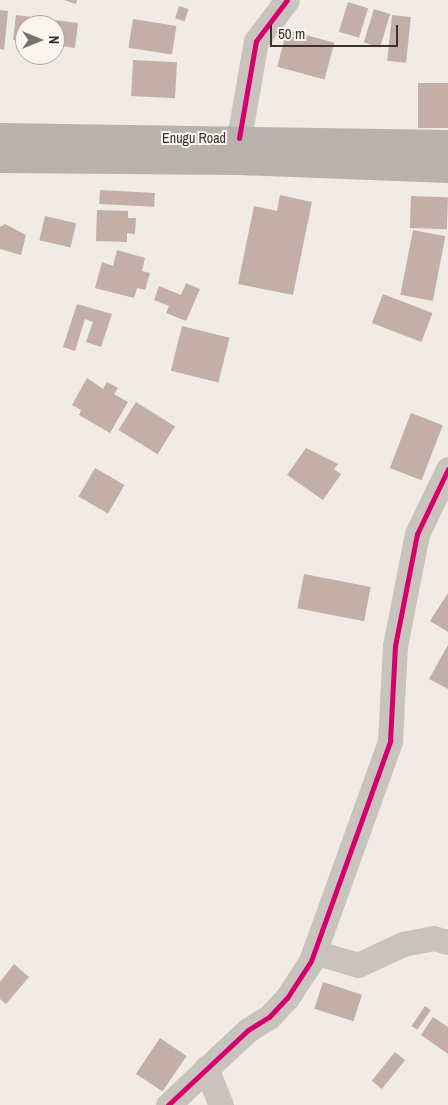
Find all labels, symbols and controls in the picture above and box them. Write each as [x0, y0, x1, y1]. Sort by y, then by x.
north arrow [15, 15, 65, 65]
scale bar [273, 15, 400, 47]
text: 50 m [278, 23, 305, 44]
text: N [45, 36, 63, 44]
street label: Enugu Road [162, 130, 226, 146]

